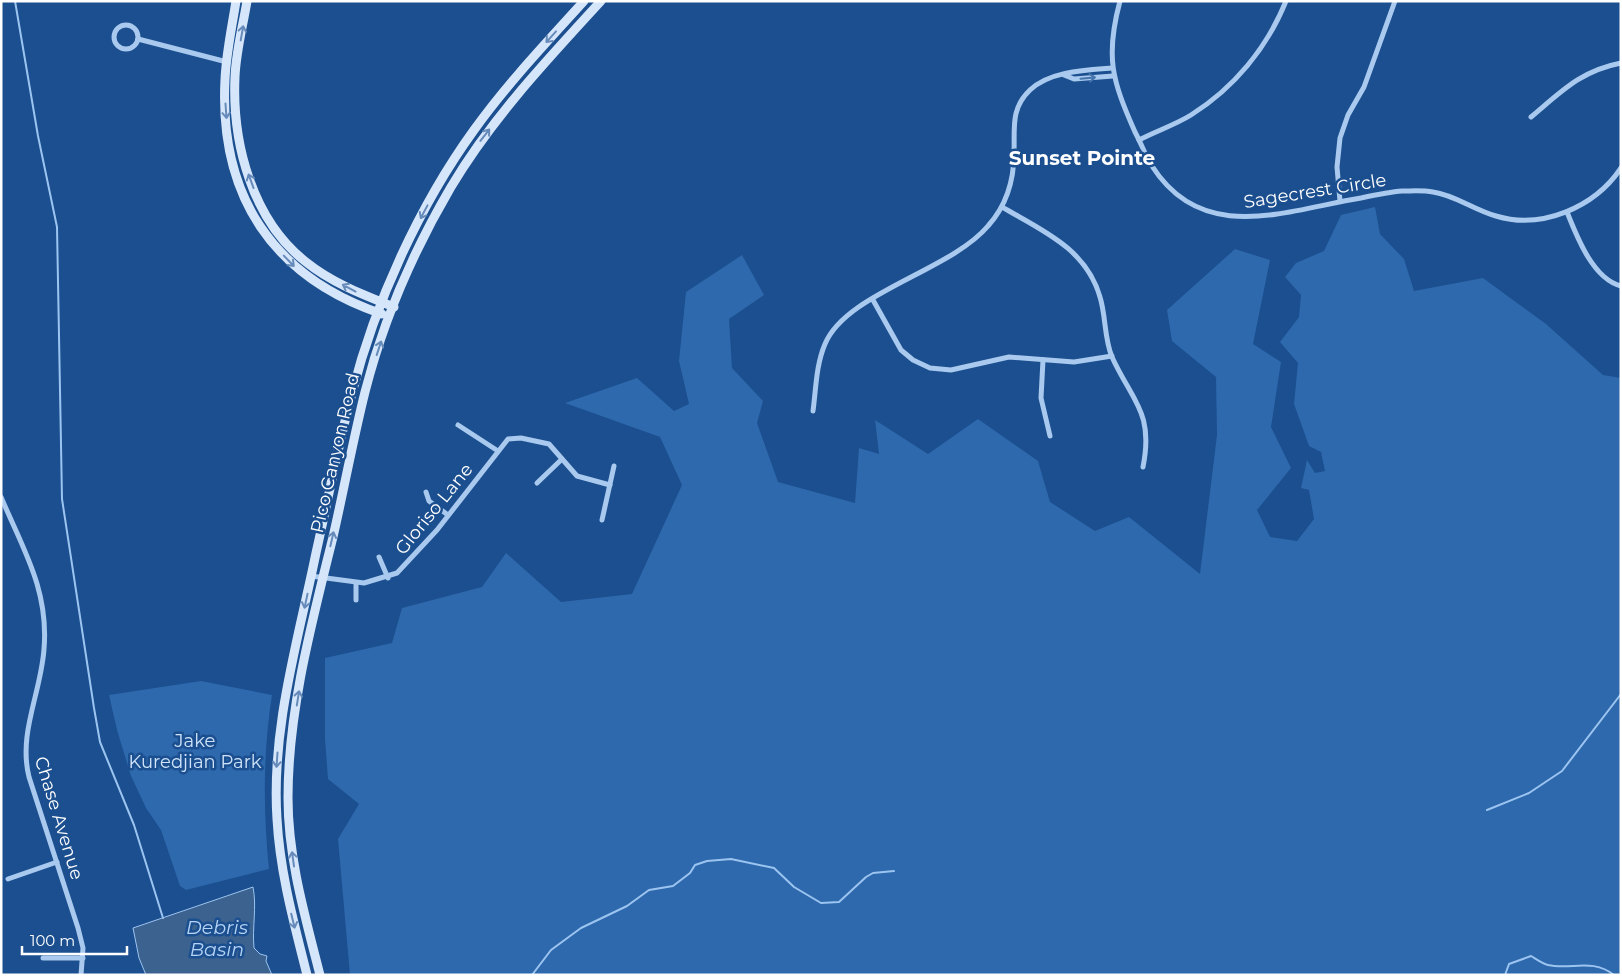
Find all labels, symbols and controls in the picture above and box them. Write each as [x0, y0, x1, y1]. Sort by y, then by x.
one-way arrow [237, 25, 247, 41]
one-way arrow [545, 31, 557, 44]
one-way arrow [1080, 73, 1096, 82]
one-way arrow [221, 102, 230, 118]
one-way arrow [480, 129, 491, 142]
district label: Sunset Pointe [1009, 146, 1155, 170]
street label: Sagecrest Circle [1242, 169, 1388, 213]
one-way arrow [246, 173, 255, 189]
one-way arrow [419, 205, 429, 220]
one-way arrow [283, 255, 295, 267]
one-way arrow [342, 283, 357, 293]
one-way arrow [375, 340, 384, 356]
street label: Pico Canyon Road [306, 371, 364, 535]
street label: Gloriso Lane [391, 459, 478, 559]
one-way arrow [328, 531, 337, 547]
one-way arrow [301, 592, 310, 608]
one-way arrow [293, 690, 303, 706]
park label: Jake Kuredjian Park [128, 730, 262, 773]
one-way arrow [273, 752, 282, 768]
street label: Chase Avenue [30, 754, 88, 882]
one-way arrow [288, 851, 298, 867]
one-way arrow [289, 913, 298, 929]
water label: Debris Basin [186, 916, 248, 961]
scale bar [22, 924, 128, 956]
text: 100 m [30, 931, 75, 950]

